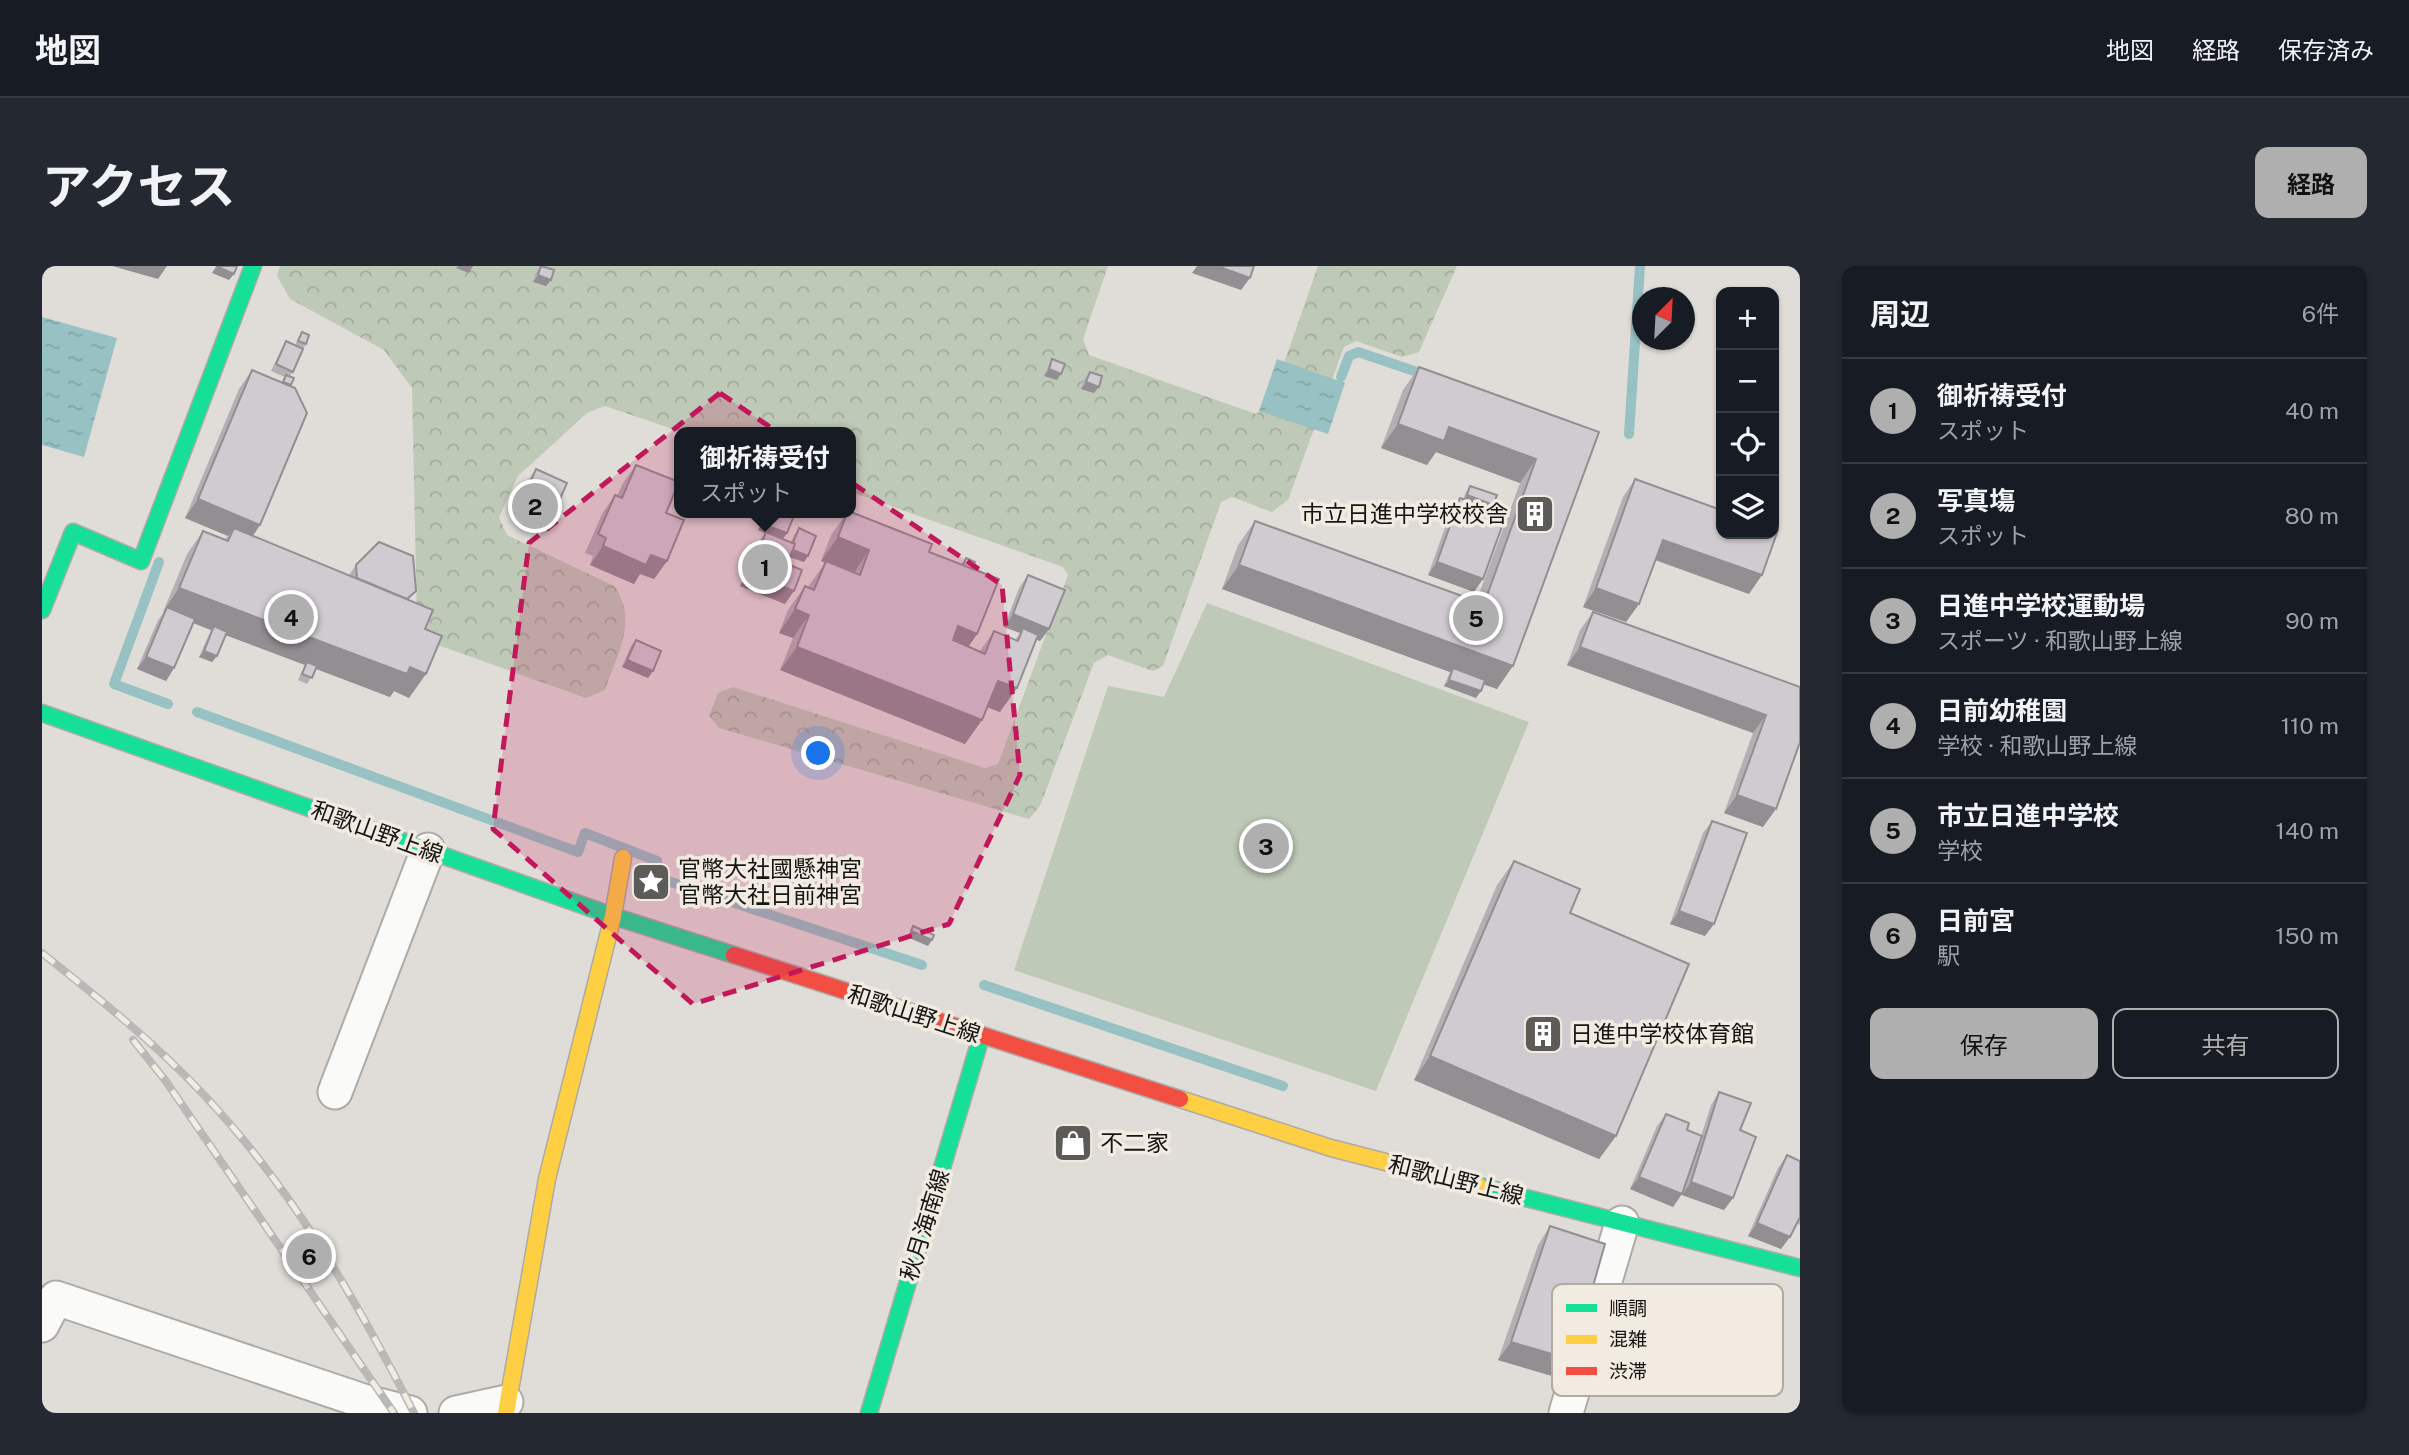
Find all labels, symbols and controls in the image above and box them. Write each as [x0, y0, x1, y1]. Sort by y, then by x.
text: 地図 [35, 31, 101, 69]
text: 地図 [2106, 36, 2154, 64]
text: 経路 [2192, 36, 2240, 64]
text: 保存済み [2278, 36, 2374, 64]
button: 経路 [2255, 147, 2367, 218]
text: アクセス [42, 157, 236, 215]
north arrow [1632, 287, 1695, 350]
map controls [1716, 287, 1779, 539]
button: + [1716, 287, 1779, 350]
text: 周辺 [1870, 296, 1930, 332]
text: 6件 [2302, 300, 2339, 327]
button: − [1716, 350, 1779, 413]
text: 御祈祷受付 [1937, 380, 2067, 411]
text: 1 [1888, 397, 1898, 424]
text: 40 m [2285, 397, 2339, 424]
button: locate [1716, 413, 1779, 476]
text: スポット [1937, 417, 2029, 444]
popup [674, 427, 856, 518]
text: 御祈祷受付 [700, 442, 830, 473]
button: layers [1716, 476, 1779, 539]
text: スポット [700, 479, 792, 506]
pin: 2 [512, 480, 558, 532]
text: 写真塲 [1937, 485, 2015, 516]
building icon: 市立日進中学校校舎 [1514, 493, 1556, 535]
place label: 市立日進中学校校舎 [1301, 500, 1508, 527]
text: 2 [1886, 502, 1900, 529]
text: 80 m [2285, 502, 2339, 529]
text: スポット [1937, 522, 2029, 549]
pin: 1 [742, 541, 788, 593]
text: 日進中学校運動場 [1937, 590, 2145, 621]
pin: 4 [268, 591, 314, 643]
pin: 5 [1453, 592, 1499, 644]
text: 3 [1885, 607, 1901, 634]
text: 90 m [2285, 607, 2339, 634]
text: スポーツ · 和歌山野上線 [1937, 627, 2183, 654]
text: 日前幼稚園 [1937, 695, 2067, 726]
text: 4 [1885, 712, 1901, 739]
text: 110 m [2281, 712, 2339, 739]
text: 学校 · 和歌山野上線 [1937, 732, 2137, 759]
your location [801, 736, 835, 770]
street label: 和歌山野上線 [308, 795, 447, 868]
text: 市立日進中学校 [1937, 800, 2119, 831]
text: 5 [1885, 817, 1901, 844]
text: 140 m [2276, 817, 2339, 844]
pin: 3 [1243, 820, 1289, 872]
text: 学校 [1937, 837, 1983, 864]
place label: 官幣大社國懸神宮 官幣大社日前神宮 [678, 855, 862, 908]
place icon: 官幣大社國懸神宮 官幣大社日前神宮 [630, 861, 672, 903]
text: 日前宮 [1937, 905, 2015, 936]
text: 6 [1885, 922, 1901, 949]
text: 150 m [2275, 922, 2339, 949]
text: 駅 [1937, 942, 1960, 969]
street label: 和歌山野上線 [844, 979, 984, 1048]
button: 保存 [1870, 1008, 2098, 1079]
button: 共有 [2112, 1008, 2339, 1079]
building icon: 日進中学校体育館 [1522, 1013, 1564, 1055]
place label: 日進中学校体育館 [1570, 1020, 1754, 1047]
shop icon: 不二家 [1052, 1122, 1094, 1164]
place label: 不二家 [1100, 1129, 1169, 1156]
street label: 和歌山野上線 [1386, 1150, 1526, 1209]
street label: 秋月海南線 [895, 1166, 954, 1284]
pin: 6 [286, 1230, 332, 1282]
legend [1552, 1284, 1783, 1396]
text: 順調 [1609, 1297, 1647, 1319]
text: 混雑 [1609, 1328, 1647, 1350]
text: 渋滞 [1609, 1360, 1647, 1382]

